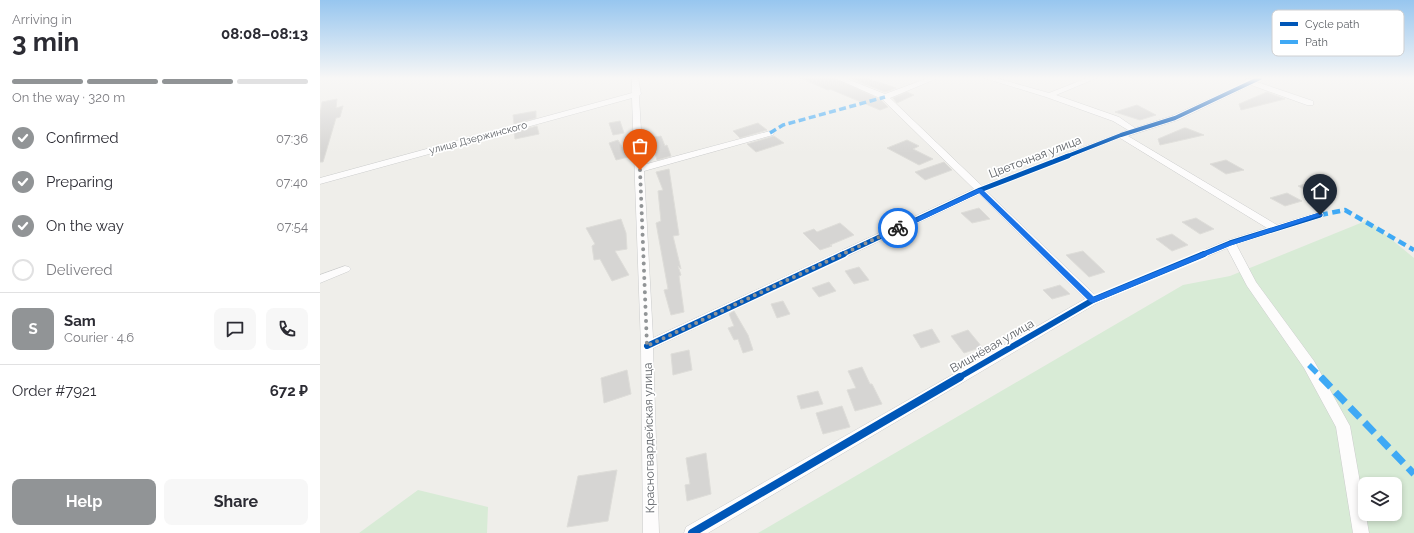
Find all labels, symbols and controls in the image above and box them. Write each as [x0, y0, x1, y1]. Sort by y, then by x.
legend [1272, 10, 1404, 56]
text: Arriving in [12, 12, 72, 27]
text: Cycle path [1305, 18, 1359, 31]
text: 08:08–08:13 [221, 25, 308, 43]
text: 3 min [12, 27, 79, 57]
text: Path [1305, 36, 1328, 49]
text: On the way · 320 m [12, 90, 125, 105]
street label: улица Дзержинского [428, 119, 528, 156]
icon: check [12, 127, 34, 149]
text: Confirmed [46, 129, 119, 147]
pin [623, 129, 657, 170]
text: 07:36 [276, 131, 308, 146]
street label: Цветочная улица [987, 133, 1083, 181]
icon: bag [629, 135, 651, 157]
icon: check [12, 171, 34, 193]
text: Preparing [46, 173, 113, 191]
pin [1303, 174, 1337, 215]
text: 07:40 [276, 175, 308, 190]
icon: home [1309, 180, 1331, 202]
courier [878, 208, 918, 248]
icon: check [12, 215, 34, 237]
text: On the way [46, 217, 124, 235]
icon: bike [887, 217, 909, 239]
text: 07:54 [277, 219, 308, 234]
text: Delivered [46, 261, 113, 279]
button: chat [214, 308, 256, 350]
button: phone [266, 308, 308, 350]
text: Sam [64, 312, 96, 330]
street label: Вишнёвая улица [948, 316, 1036, 376]
text: S [28, 320, 38, 338]
text: Courier · 4.6 [64, 330, 134, 345]
street label: Красногвардейская улица [641, 362, 657, 514]
text: Order #7921 [12, 382, 96, 400]
text: 672 ₽ [270, 382, 308, 400]
map controls [1358, 477, 1402, 521]
button: layers [1358, 477, 1402, 521]
button: Help [12, 479, 156, 525]
button: Share [164, 479, 308, 525]

